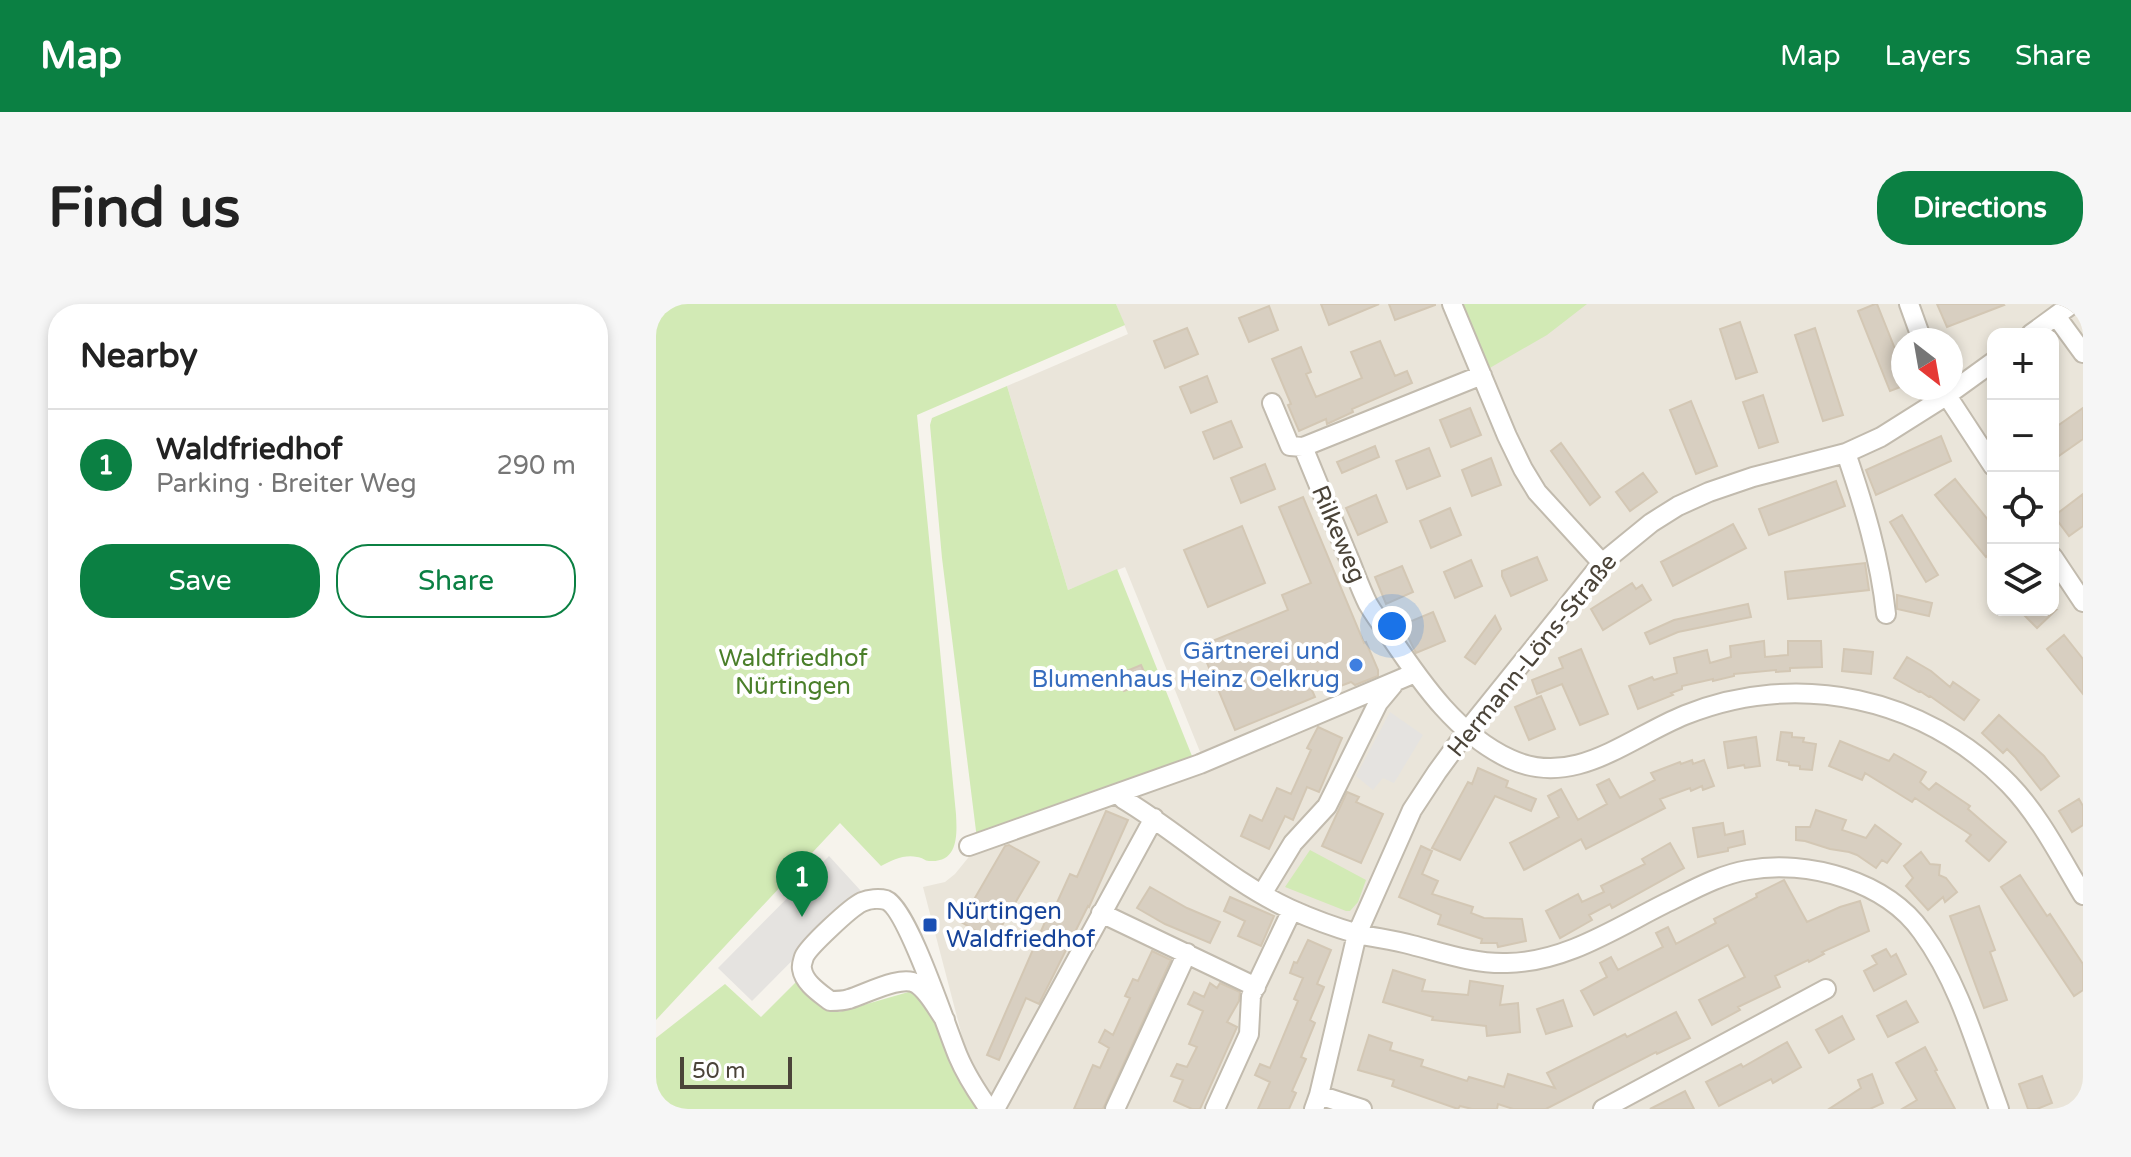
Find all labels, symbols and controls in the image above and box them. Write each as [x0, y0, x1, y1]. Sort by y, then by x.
text: Map [40, 33, 122, 79]
text: Map [1780, 39, 1841, 73]
text: Layers [1885, 39, 1971, 73]
text: Share [2015, 39, 2091, 73]
button: Directions [1877, 171, 2083, 245]
text: Find us [48, 175, 240, 242]
north arrow [1891, 328, 1963, 400]
map controls [1987, 328, 2059, 616]
button: + [1987, 328, 2059, 400]
text: Nearby [80, 336, 198, 377]
button: − [1987, 400, 2059, 472]
text: Waldfriedhof [156, 431, 343, 468]
text: 1 [98, 450, 114, 481]
text: 290 m [496, 450, 576, 481]
text: Parking · Breiter Weg [156, 468, 417, 499]
button: locate [1987, 472, 2059, 544]
street label: Rilkeweg [1305, 481, 1372, 587]
button: Save [80, 544, 320, 618]
button: Share [336, 544, 576, 618]
button: layers [1987, 544, 2059, 616]
street label: Hermann-Löns-Straße [1441, 548, 1623, 763]
your location [1372, 606, 1412, 646]
place label: Gärtnerei und Blumenhaus Heinz Oelkrug [1032, 637, 1340, 694]
park label: Waldfriedhof Nürtingen [718, 644, 868, 701]
marker: Gärtnerei und Blumenhaus Heinz Oelkrug [1347, 656, 1365, 674]
pin: 1 [776, 851, 828, 917]
place label: Nürtingen Waldfriedhof [946, 897, 1096, 954]
marker: Nürtingen Waldfriedhof [921, 916, 939, 934]
scale bar [680, 1053, 792, 1089]
text: 50 m [692, 1058, 746, 1084]

